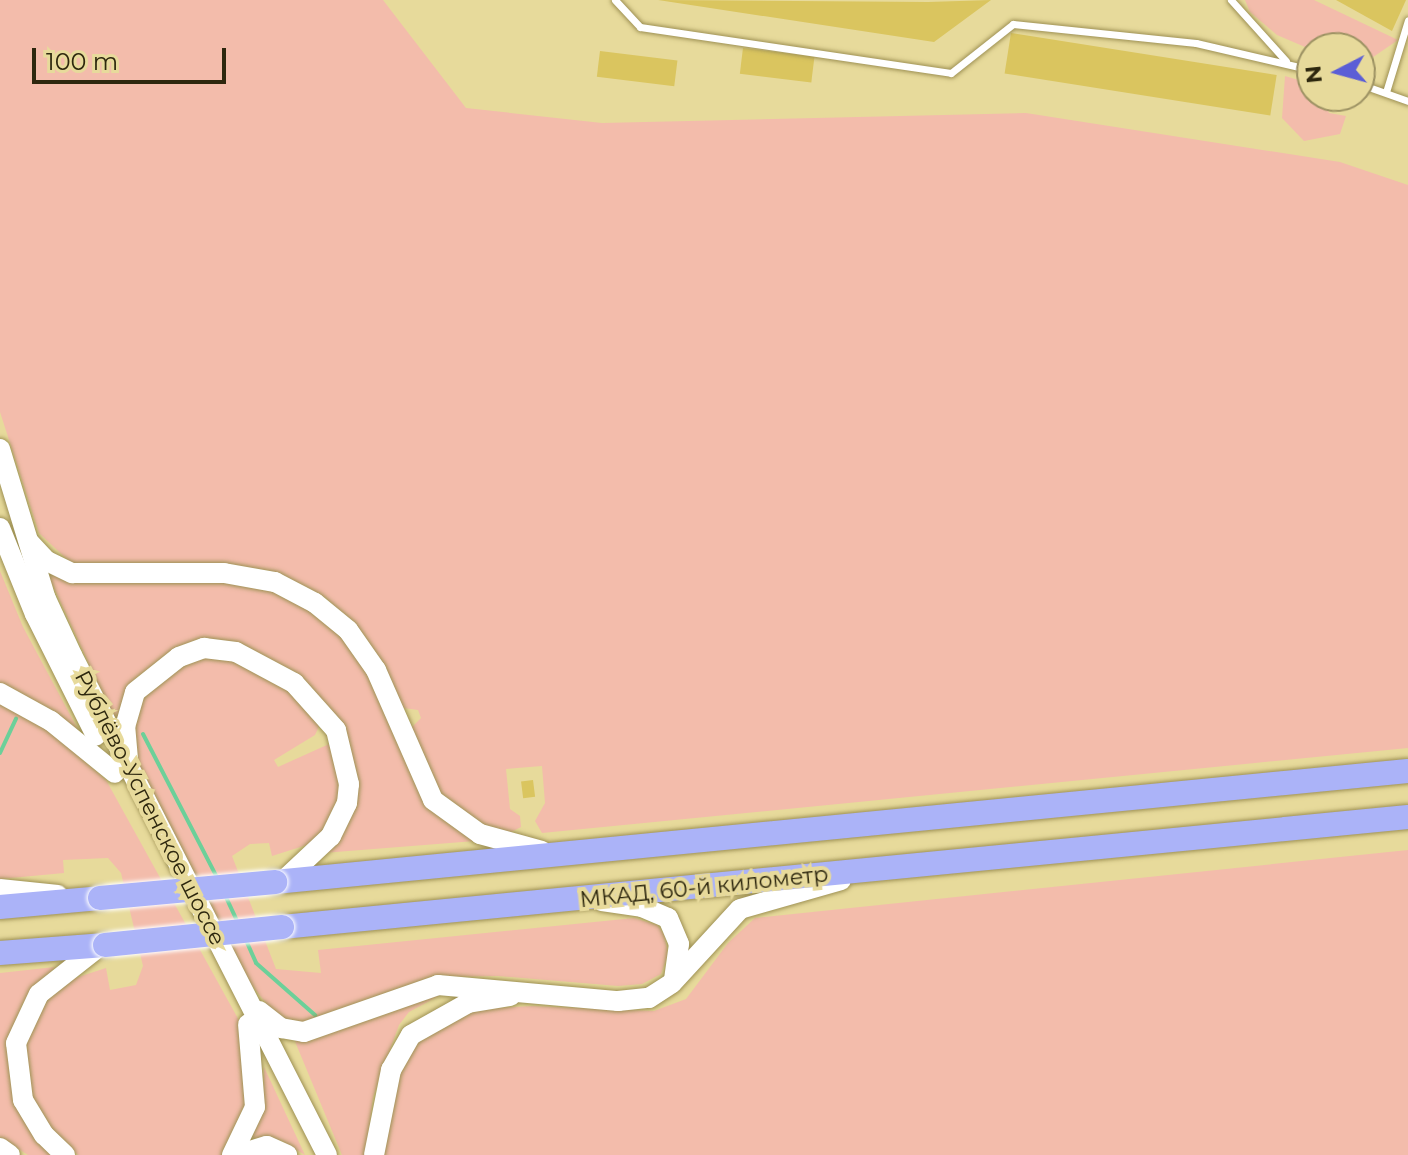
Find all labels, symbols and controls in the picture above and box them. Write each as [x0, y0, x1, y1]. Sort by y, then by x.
scale bar [36, 32, 230, 82]
north arrow [1296, 32, 1376, 112]
text: 100 m [46, 47, 118, 76]
text: N [1299, 64, 1328, 85]
street label: Рублёво-Успенское шоссе [69, 666, 231, 950]
street label: МКАД, 60-й километр [579, 861, 829, 913]

